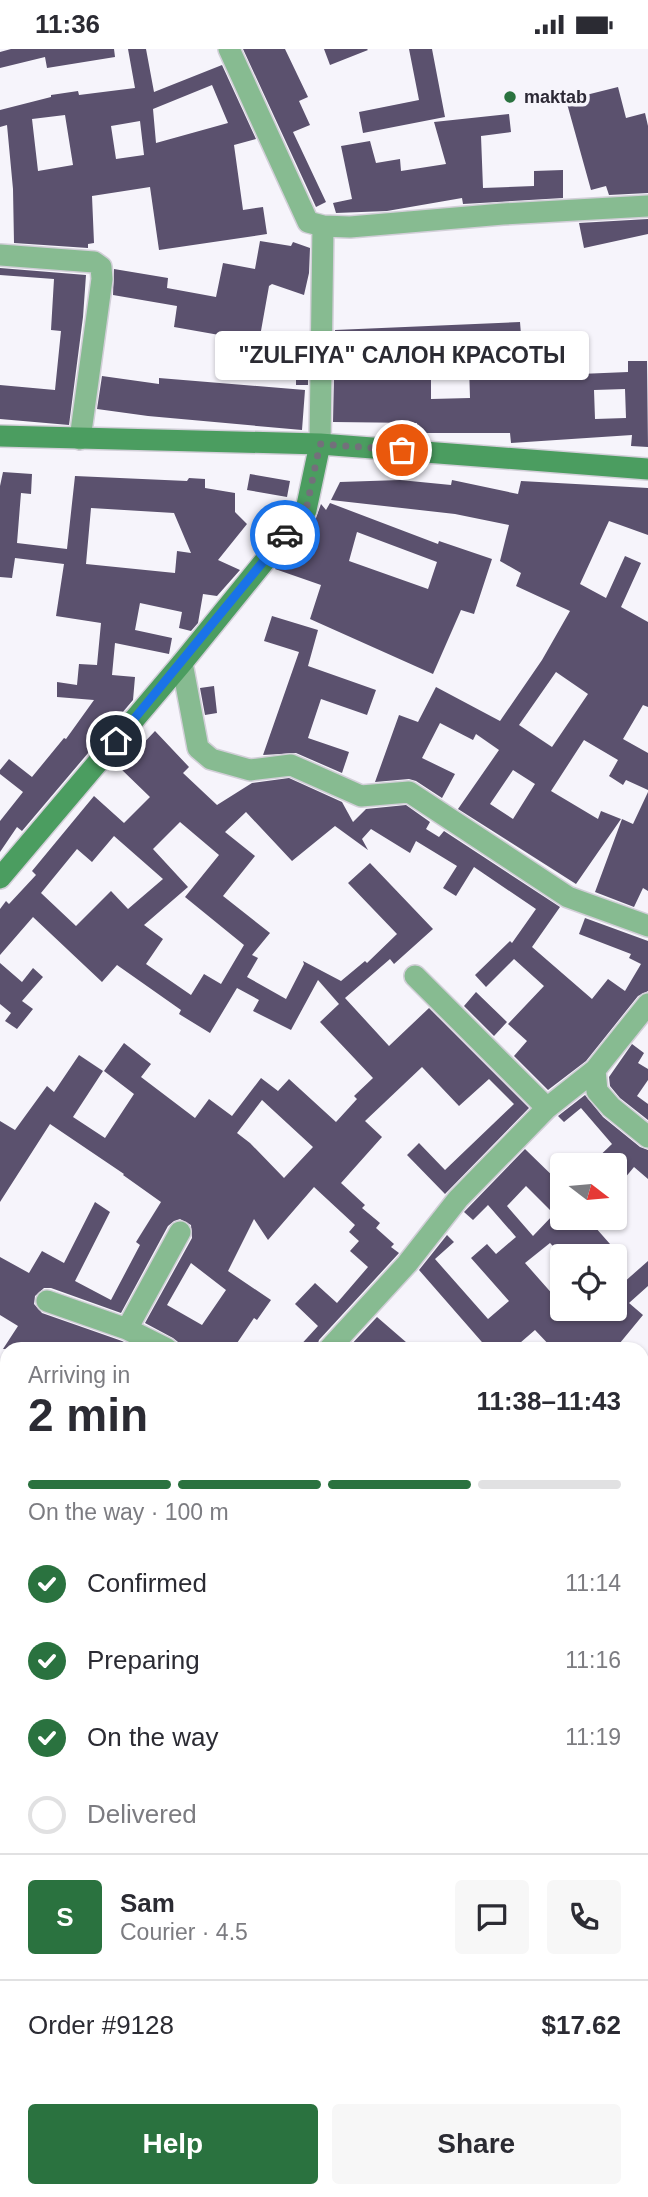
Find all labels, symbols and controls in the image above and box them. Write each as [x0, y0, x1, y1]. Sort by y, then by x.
text: 11:36 [35, 9, 100, 39]
place label: maktab [524, 87, 587, 107]
marker: maktab [502, 89, 518, 105]
callout: "ZULFIYA" САЛОН КРАСОТЫ [215, 331, 589, 380]
text: "ZULFIYA" САЛОН КРАСОТЫ [238, 342, 566, 368]
pin [372, 420, 432, 480]
icon: bag [383, 431, 421, 469]
courier [250, 500, 320, 570]
icon: car [266, 516, 304, 554]
pin [86, 711, 146, 771]
icon: home [97, 722, 135, 760]
north arrow [550, 1153, 626, 1230]
map controls [550, 1153, 627, 1321]
button: locate [550, 1244, 627, 1321]
text: Arriving in [28, 1362, 130, 1388]
text: 11:38–11:43 [476, 1386, 621, 1416]
text: 2 min [28, 1389, 148, 1441]
text: On the way · 100 m [28, 1499, 229, 1525]
icon: check [28, 1565, 66, 1603]
text: Confirmed [87, 1568, 207, 1598]
text: 11:14 [565, 1570, 621, 1596]
icon: check [28, 1642, 66, 1680]
text: Preparing [87, 1645, 200, 1675]
text: 11:16 [565, 1647, 621, 1673]
icon: check [28, 1719, 66, 1757]
text: On the way [87, 1722, 219, 1752]
text: 11:19 [565, 1724, 621, 1750]
text: Delivered [87, 1799, 197, 1829]
button: chat [455, 1880, 529, 1954]
button: phone [547, 1880, 621, 1954]
text: Sam [120, 1888, 175, 1918]
text: S [56, 1902, 74, 1932]
text: Courier · 4.5 [120, 1919, 248, 1945]
text: Order #9128 [28, 2010, 174, 2040]
text: $17.62 [541, 2010, 621, 2040]
button: Help [28, 2104, 318, 2184]
button: Share [332, 2104, 621, 2184]

